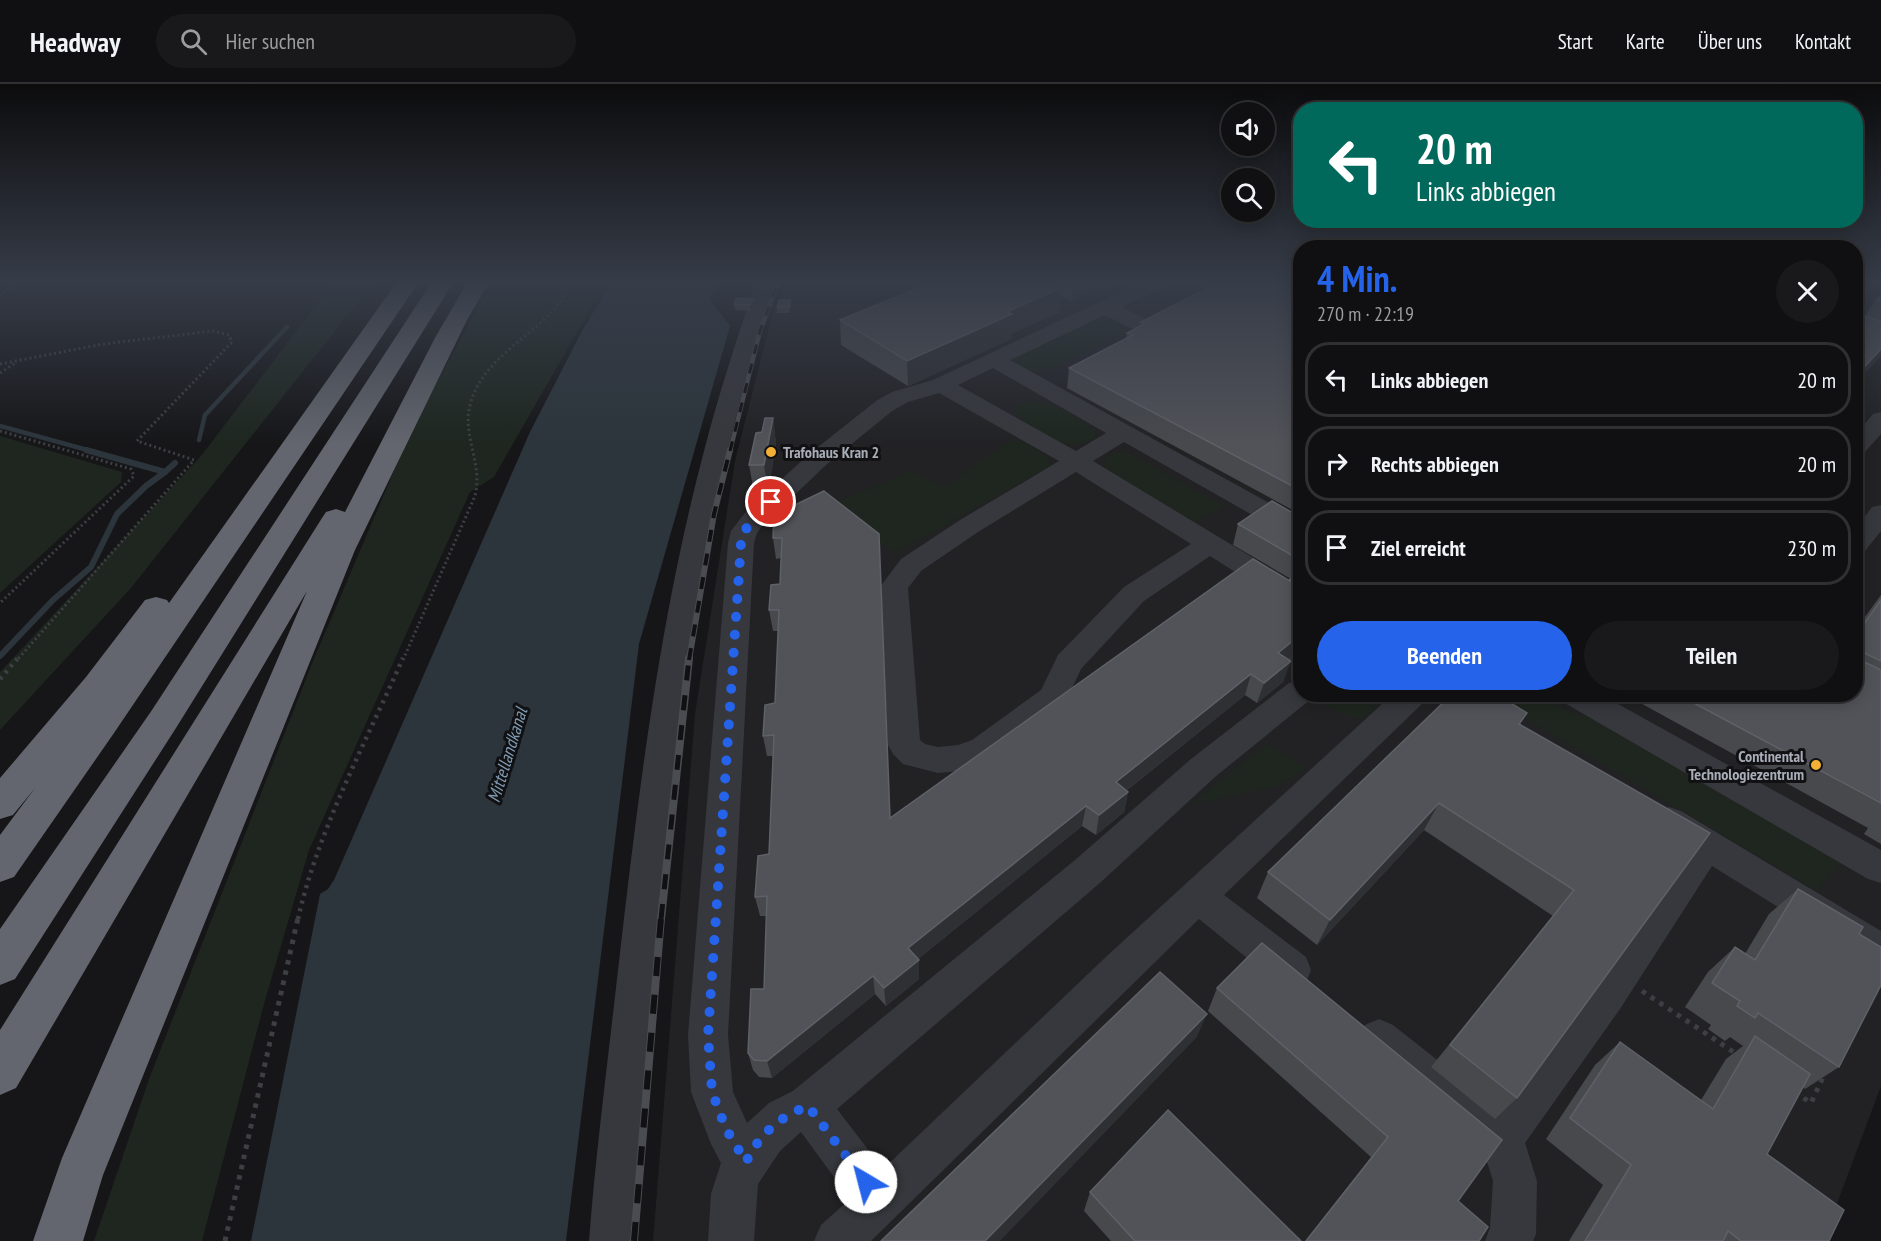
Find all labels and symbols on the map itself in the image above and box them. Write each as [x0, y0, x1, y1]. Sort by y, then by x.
place label: Trafohaus Kran 2 [783, 442, 879, 462]
marker: Trafohaus Kran 2 [764, 445, 778, 459]
pin [745, 476, 796, 527]
water label: Mittellandkanal [482, 703, 533, 805]
place label: Continental Technologiezentrum [1688, 746, 1804, 784]
marker: Continental Technologiezentrum [1809, 758, 1823, 772]
position arrow [834, 1150, 898, 1214]

